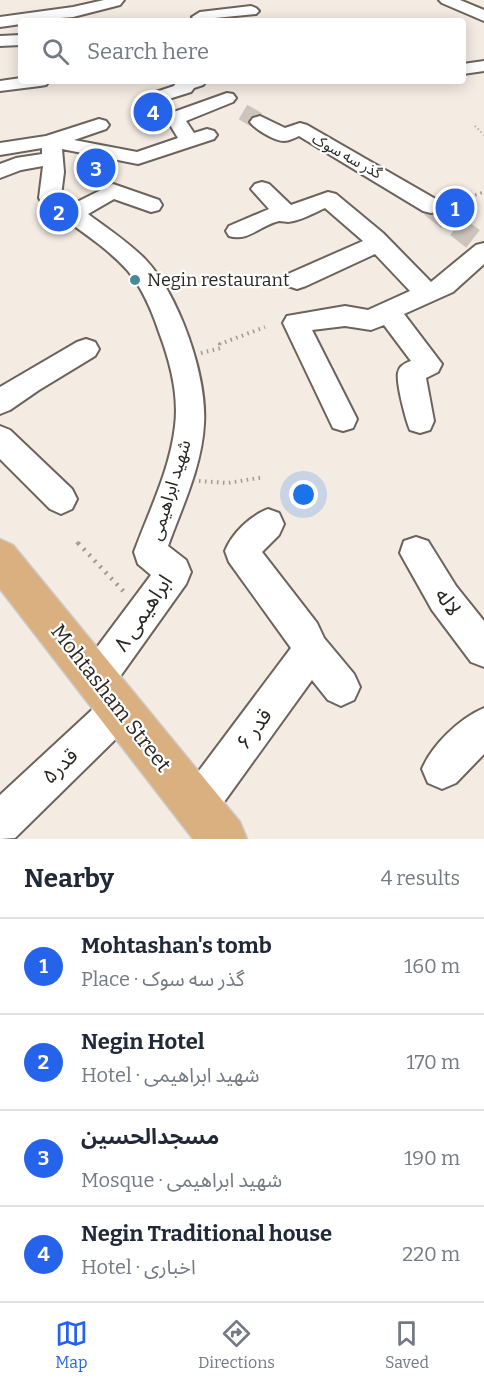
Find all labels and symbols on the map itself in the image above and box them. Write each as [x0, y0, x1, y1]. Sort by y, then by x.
pin: 4 [134, 90, 172, 134]
street label: گذر سه سوک [309, 130, 386, 183]
pin: 3 [76, 146, 116, 190]
pin: 1 [436, 186, 474, 230]
pin: 2 [40, 190, 78, 234]
place label: Negin restaurant [147, 269, 290, 291]
marker: Negin restaurant [128, 273, 142, 287]
street label: شهید ابراهیمی [144, 437, 196, 543]
your location [289, 480, 318, 509]
street label: ابراهیمی ۸ [108, 570, 178, 656]
street label: لاله [429, 583, 467, 621]
street label: Mohtasham Street [45, 619, 177, 777]
street label: قدر ۶ [230, 703, 278, 755]
street label: قدر۵ [36, 743, 84, 789]

